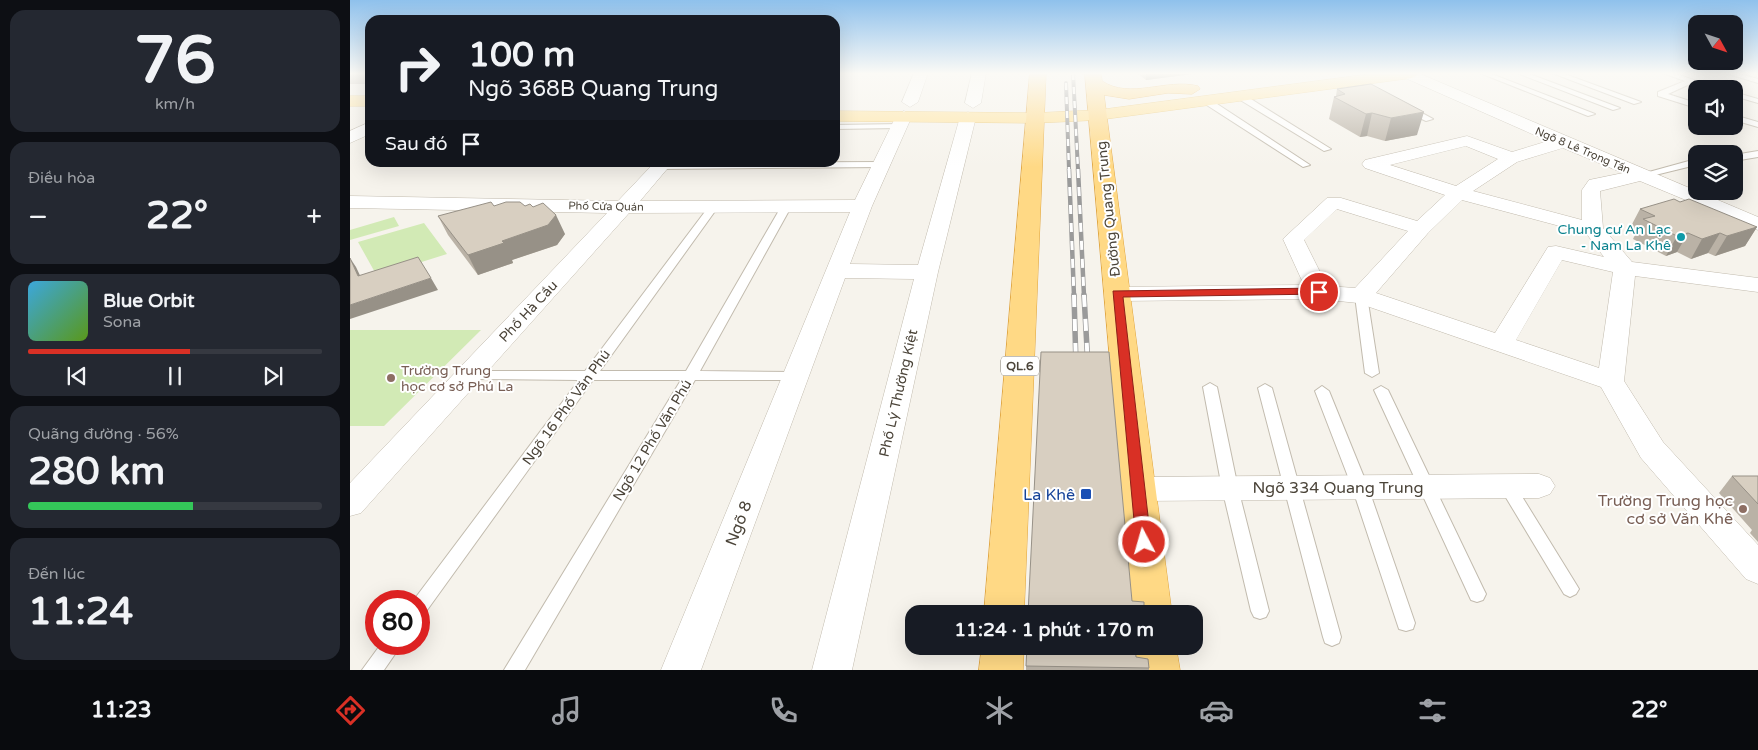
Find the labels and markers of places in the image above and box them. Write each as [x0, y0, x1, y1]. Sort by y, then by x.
place label: Chung cư An Lạc - Nam La Khê [1558, 221, 1671, 254]
marker: Chung cư An Lạc - Nam La Khê [1675, 231, 1687, 243]
pin [1298, 271, 1340, 313]
place label: Trường Trung học cơ sở Phú La [401, 362, 513, 395]
marker: Trường Trung học cơ sở Phú La [385, 372, 397, 384]
place label: La Khê [1023, 485, 1075, 505]
marker: La Khê [1079, 487, 1093, 501]
place label: Trường Trung học cơ sở Văn Khê [1598, 491, 1733, 529]
marker: Trường Trung học cơ sở Văn Khê [1737, 503, 1749, 515]

